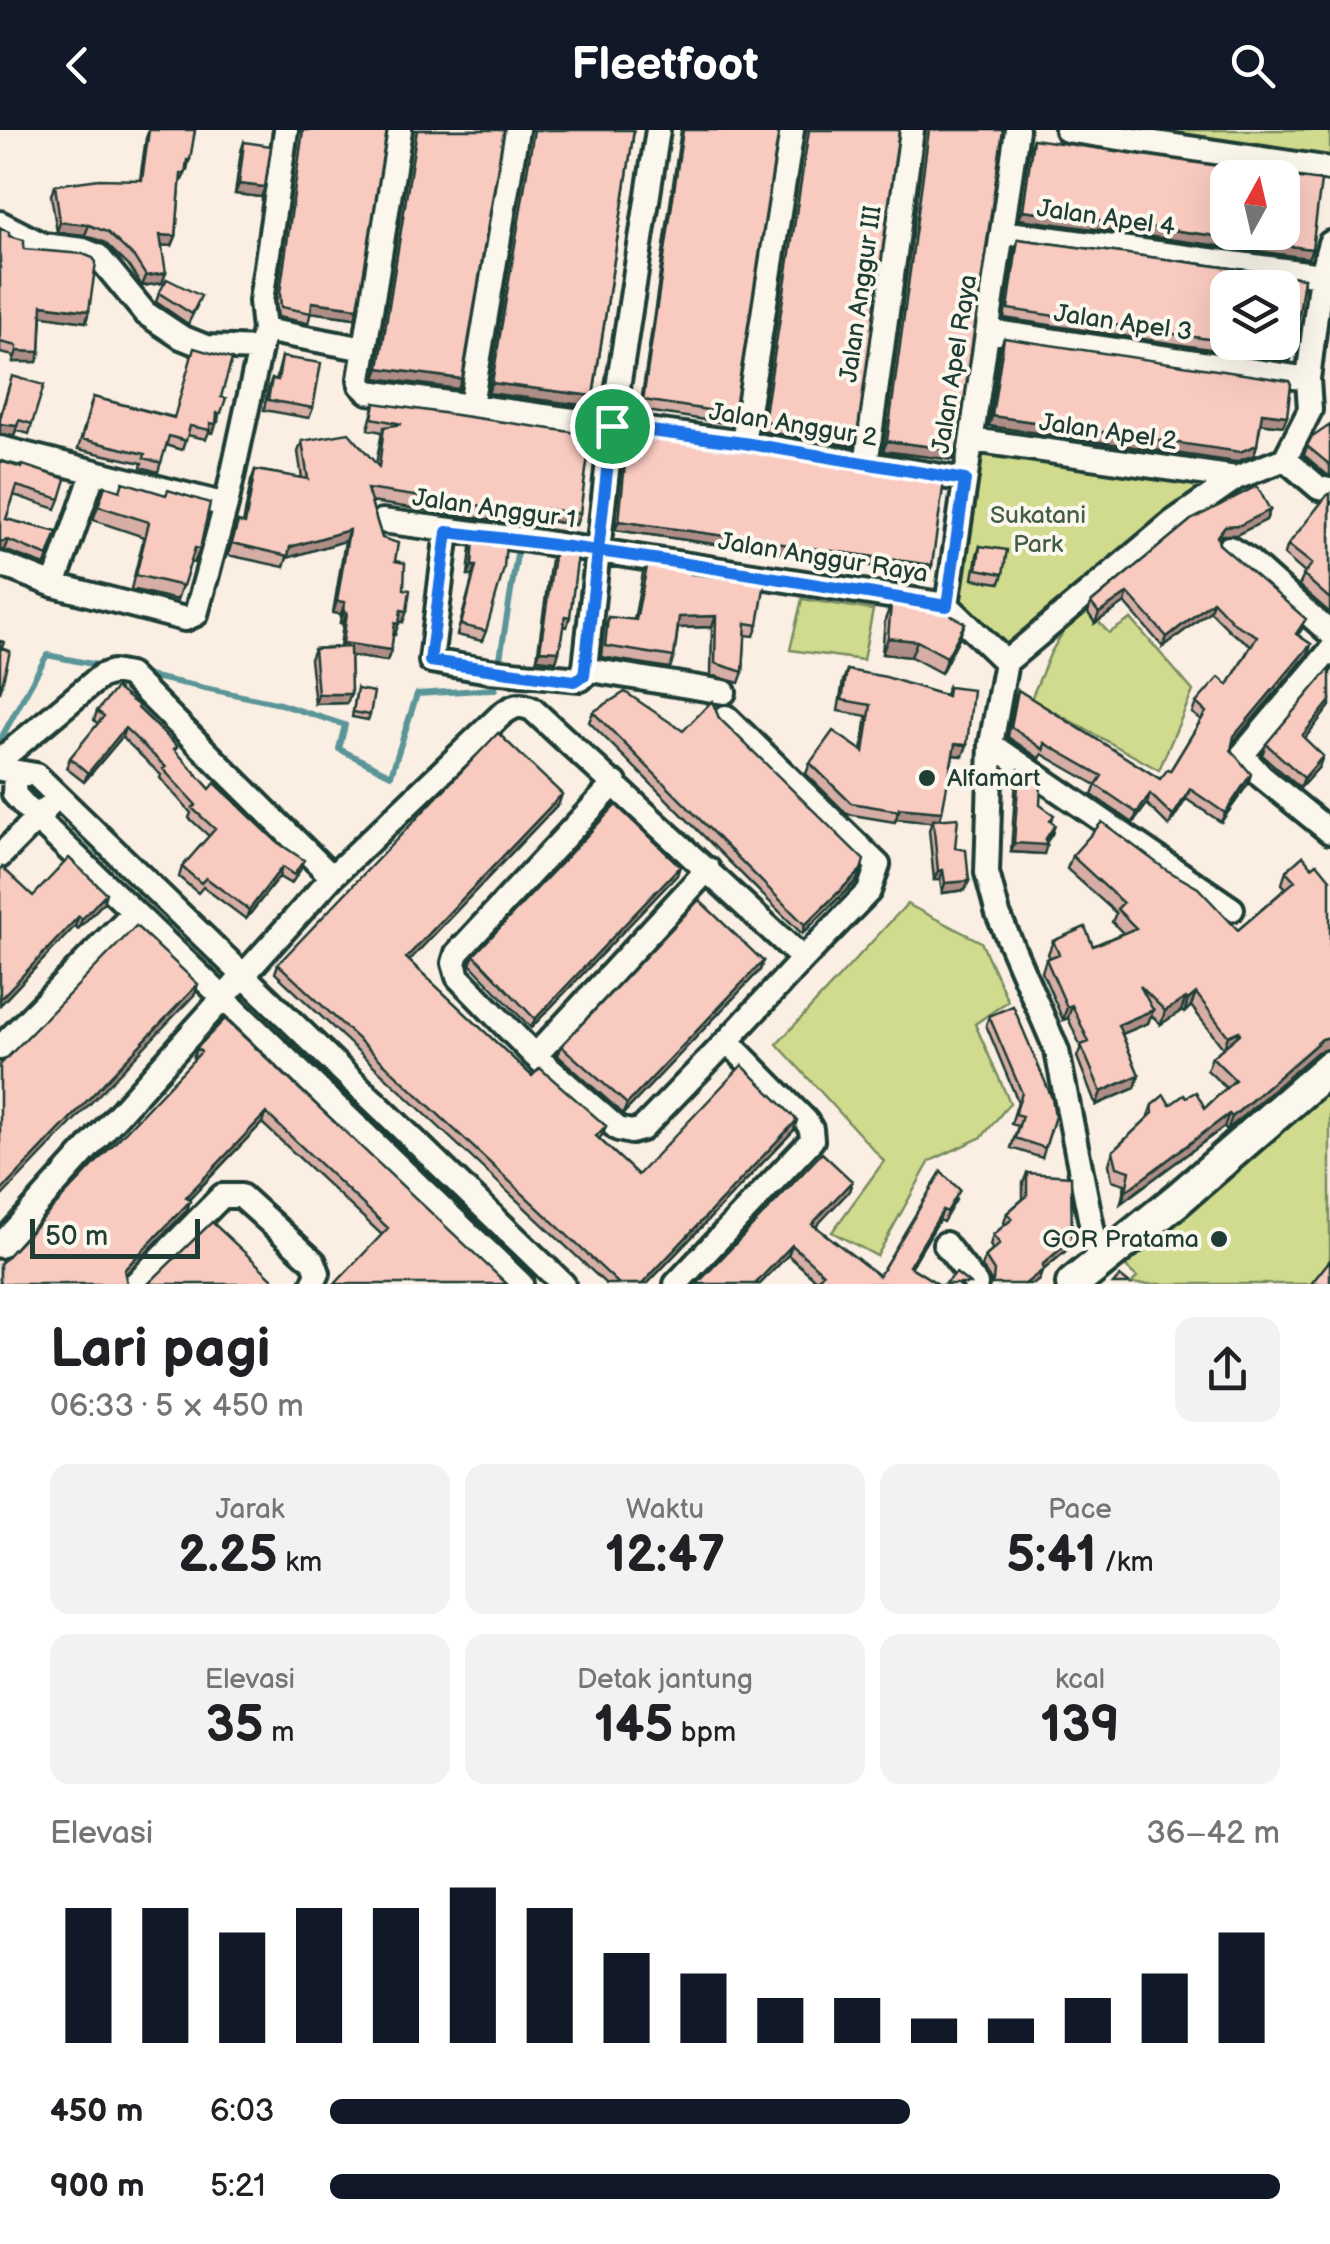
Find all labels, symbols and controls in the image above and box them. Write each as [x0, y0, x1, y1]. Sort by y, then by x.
icon: back [50, 38, 105, 93]
text: Fleetfoot [571, 38, 759, 93]
icon: search [1225, 38, 1280, 93]
north arrow [1210, 160, 1300, 250]
map controls [1210, 160, 1300, 360]
street label: Jalan Apel 4 [1035, 193, 1177, 243]
street label: Jalan Anggur III [833, 204, 889, 384]
button: layers [1210, 270, 1300, 360]
street label: Jalan Apel Raya [926, 272, 984, 456]
street label: Jalan Apel 3 [1052, 298, 1194, 348]
pin [570, 384, 655, 469]
street label: Jalan Anggur 2 [707, 396, 880, 454]
icon: arrive [585, 399, 640, 454]
street label: Jalan Apel 2 [1037, 407, 1179, 457]
street label: Jalan Anggur 1 [410, 482, 578, 536]
park label: Sukatani Park [990, 500, 1086, 560]
street label: Jalan Anggur Raya [716, 526, 930, 590]
place label: Alfamart [947, 763, 1041, 794]
marker: Alfamart [916, 767, 938, 789]
scale bar [30, 1214, 200, 1258]
text: 50 m [45, 1220, 108, 1253]
place label: GOR Pratama [1042, 1224, 1199, 1255]
marker: GOR Pratama [1208, 1228, 1230, 1250]
text: Lari pagi [50, 1316, 270, 1383]
button: share [1175, 1317, 1280, 1422]
text: 06:33 · 5 × 450 m [50, 1387, 304, 1426]
text: Jarak [215, 1493, 285, 1526]
text: Waktu [626, 1493, 704, 1526]
text: Pace [1048, 1493, 1112, 1526]
text: 2.25 [178, 1526, 278, 1586]
text: 12:47 [605, 1526, 725, 1586]
text: 5:41 [1006, 1526, 1097, 1586]
text: km [278, 1546, 322, 1579]
text: /km [1097, 1546, 1154, 1579]
text: Elevasi [205, 1663, 295, 1696]
text: Detak jantung [577, 1663, 753, 1696]
text: kcal [1055, 1663, 1105, 1696]
text: 35 [206, 1696, 264, 1756]
text: 145 [594, 1696, 673, 1756]
text: 139 [1040, 1696, 1120, 1756]
text: m [264, 1716, 294, 1749]
text: bpm [673, 1716, 736, 1749]
text: Elevasi [50, 1814, 153, 1853]
text: 36–42 m [1146, 1814, 1280, 1853]
text: 450 m [50, 2092, 143, 2131]
text: 6:03 [210, 2092, 275, 2131]
text: 900 m [50, 2167, 145, 2206]
text: 5:21 [210, 2167, 266, 2206]

